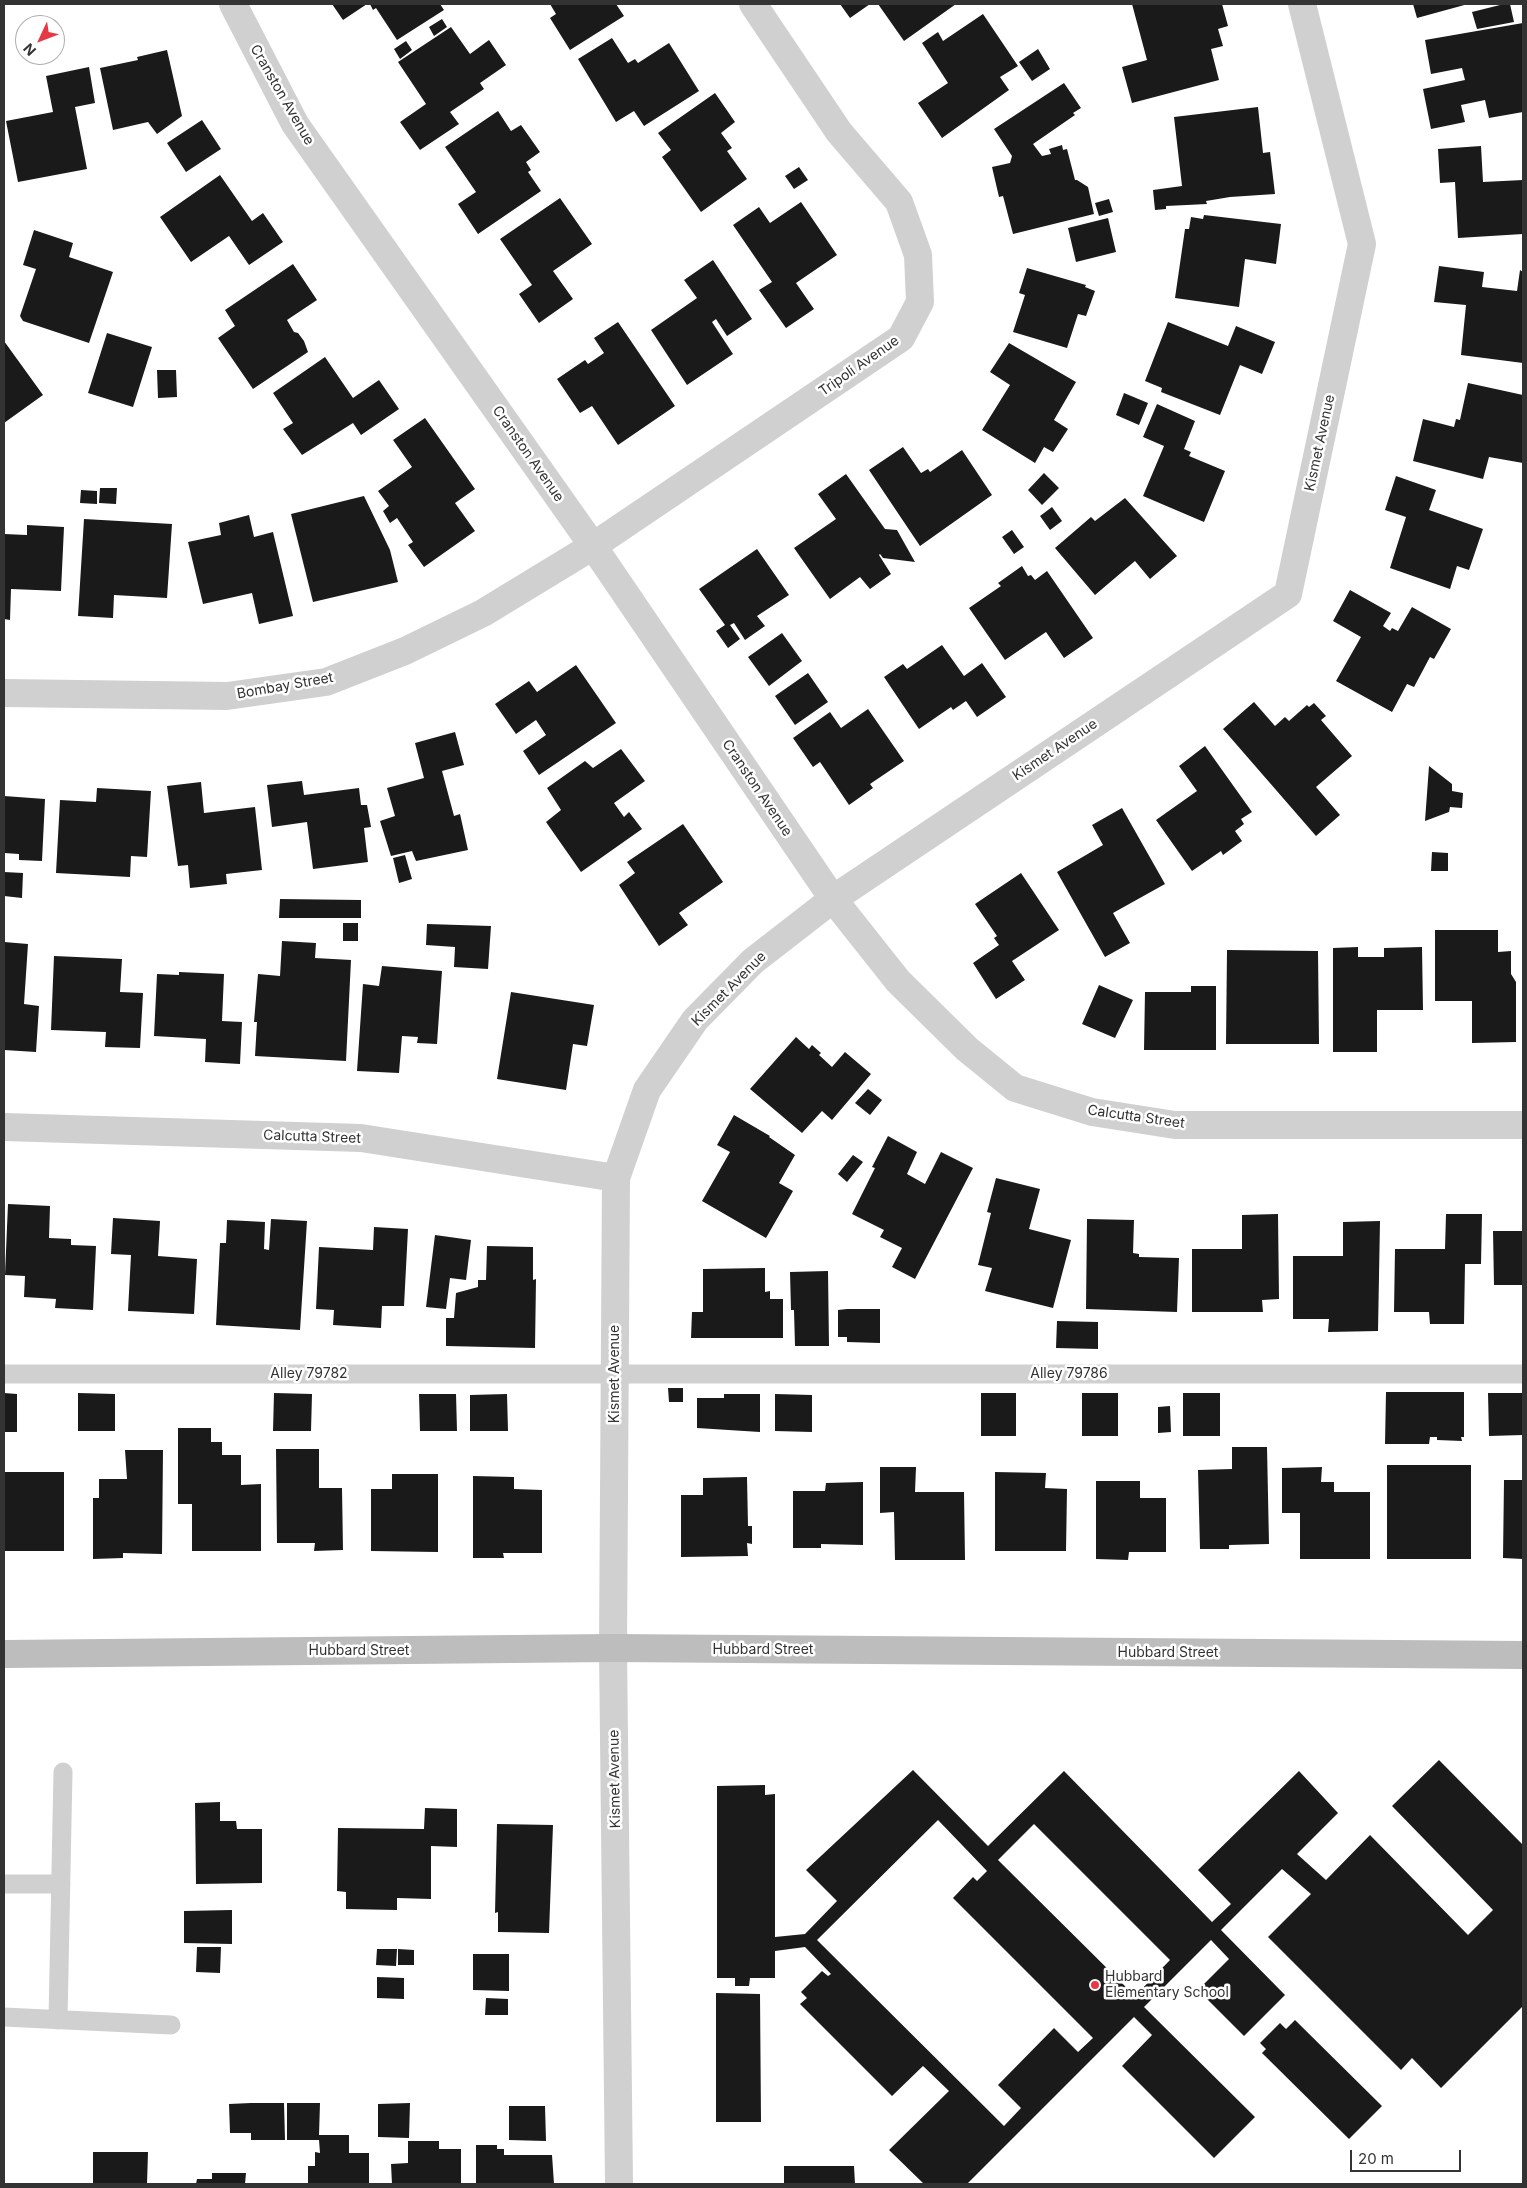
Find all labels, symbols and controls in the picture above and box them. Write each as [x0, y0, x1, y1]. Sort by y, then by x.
north arrow [15, 15, 65, 65]
text: N [20, 40, 39, 60]
street label: Cranston Avenue [246, 42, 318, 148]
street label: Tripoli Avenue [816, 332, 902, 400]
street label: Kismet Avenue [1302, 393, 1338, 493]
street label: Cranston Avenue [489, 403, 567, 505]
street label: Bombay Street [236, 669, 334, 703]
street label: Kismet Avenue [1009, 715, 1101, 785]
street label: Cranston Avenue [718, 736, 796, 840]
street label: Kismet Avenue [688, 948, 770, 1030]
street label: Calcutta Street [1086, 1102, 1186, 1132]
street label: Calcutta Street [263, 1127, 361, 1147]
street label: Kismet Avenue [607, 1325, 623, 1423]
street label: Alley 79782 [270, 1366, 348, 1382]
street label: Alley 79786 [1030, 1366, 1108, 1382]
street label: Hubbard Street [713, 1642, 813, 1658]
street label: Hubbard Street [309, 1643, 409, 1659]
street label: Hubbard Street [1118, 1645, 1218, 1661]
street label: Kismet Avenue [606, 1730, 624, 1828]
place label: Hubbard Elementary School [1105, 1969, 1229, 2001]
marker: Hubbard Elementary School [1089, 1979, 1101, 1991]
scale bar [1352, 2140, 1463, 2172]
text: 20 m [1358, 2149, 1394, 2168]

